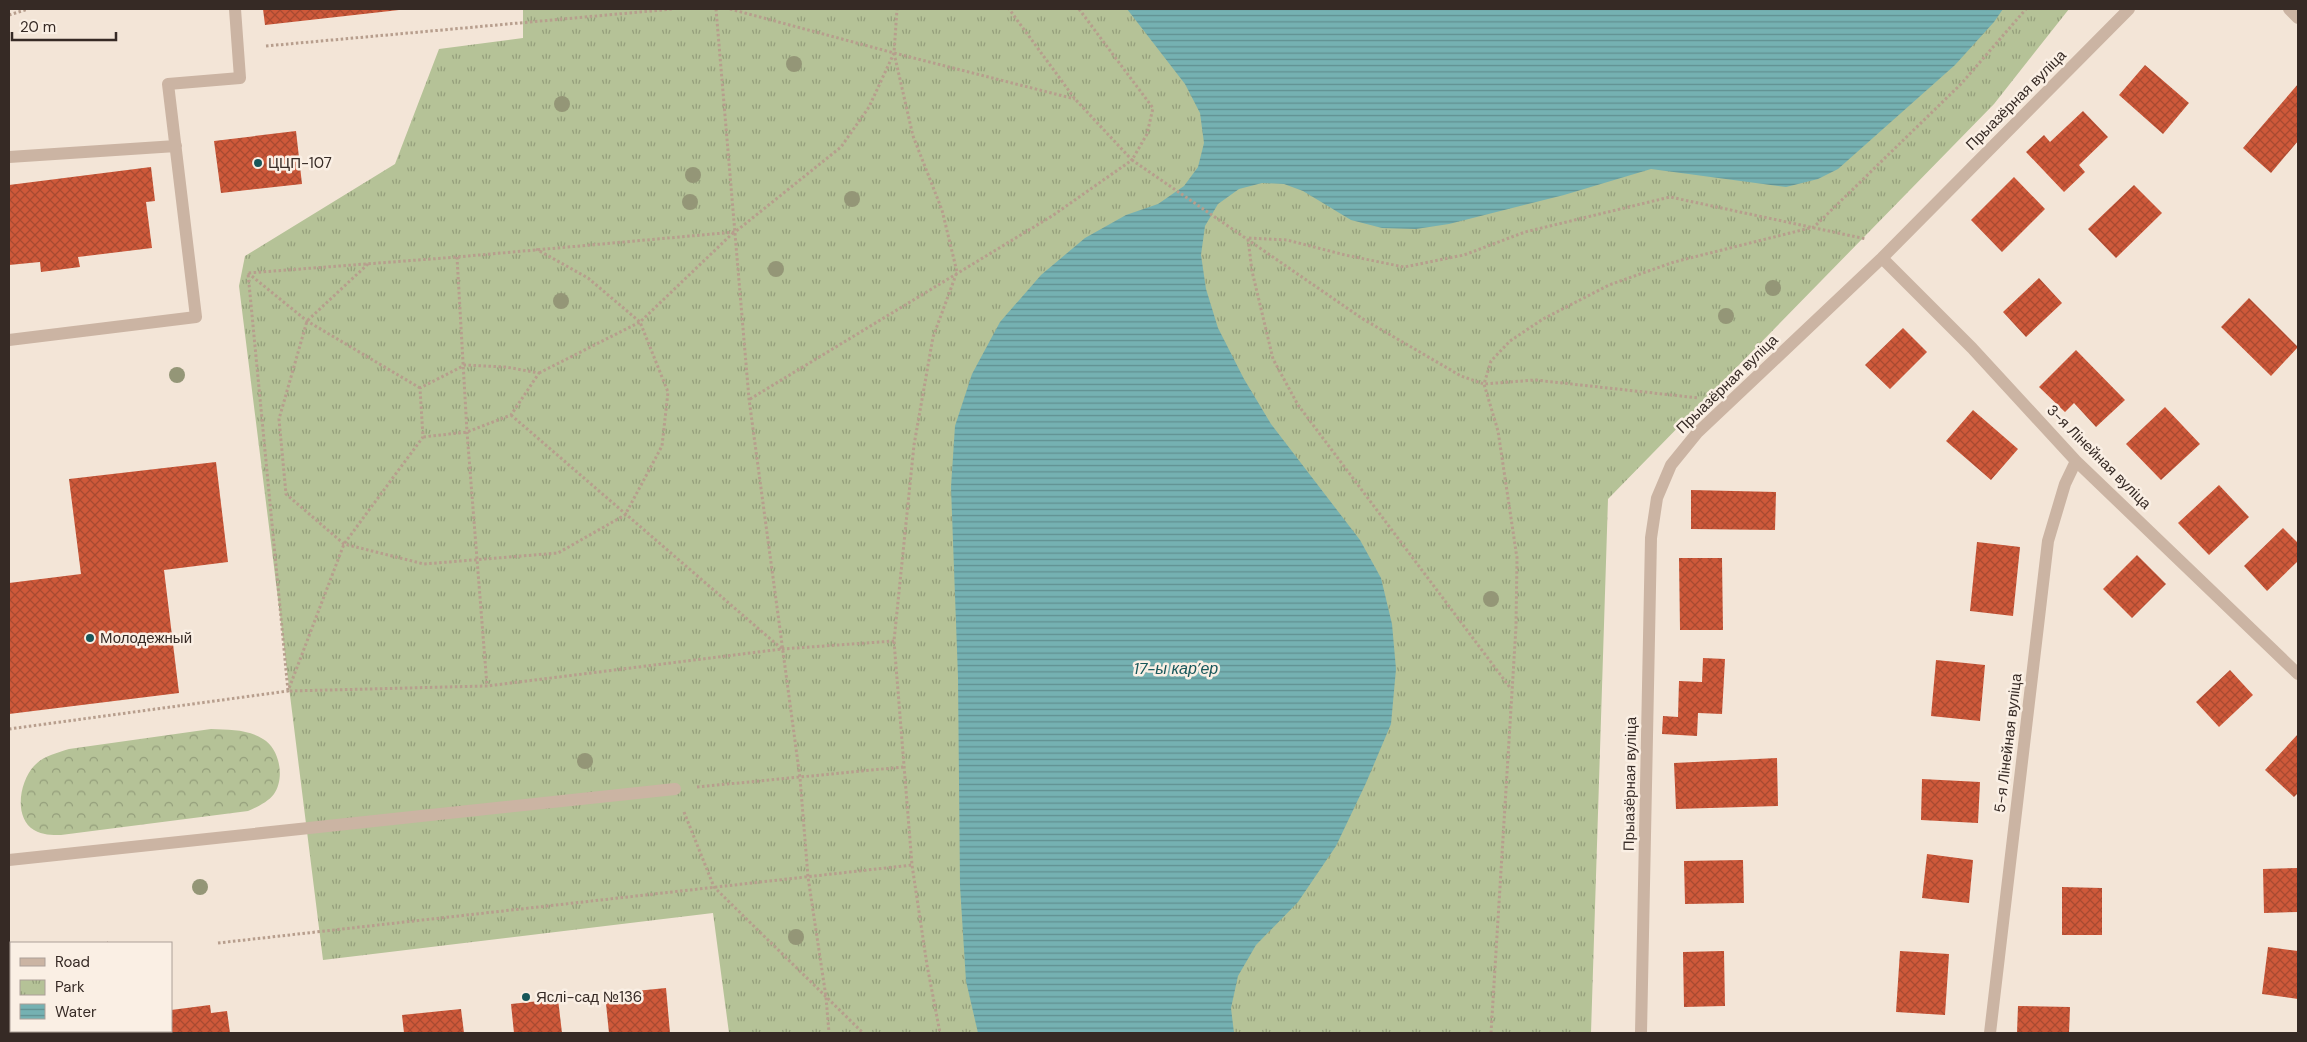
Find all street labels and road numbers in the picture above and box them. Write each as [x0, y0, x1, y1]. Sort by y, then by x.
street label: Прыазёрная вуліца [1961, 45, 2071, 155]
street label: Прыазёрная вуліца [1672, 330, 1783, 438]
street label: 3-я Лінейная вуліца [2042, 400, 2156, 514]
street label: 5-я Лінейная вуліца [1990, 672, 2027, 814]
street label: Прыазёрная вуліца [1619, 716, 1641, 851]

